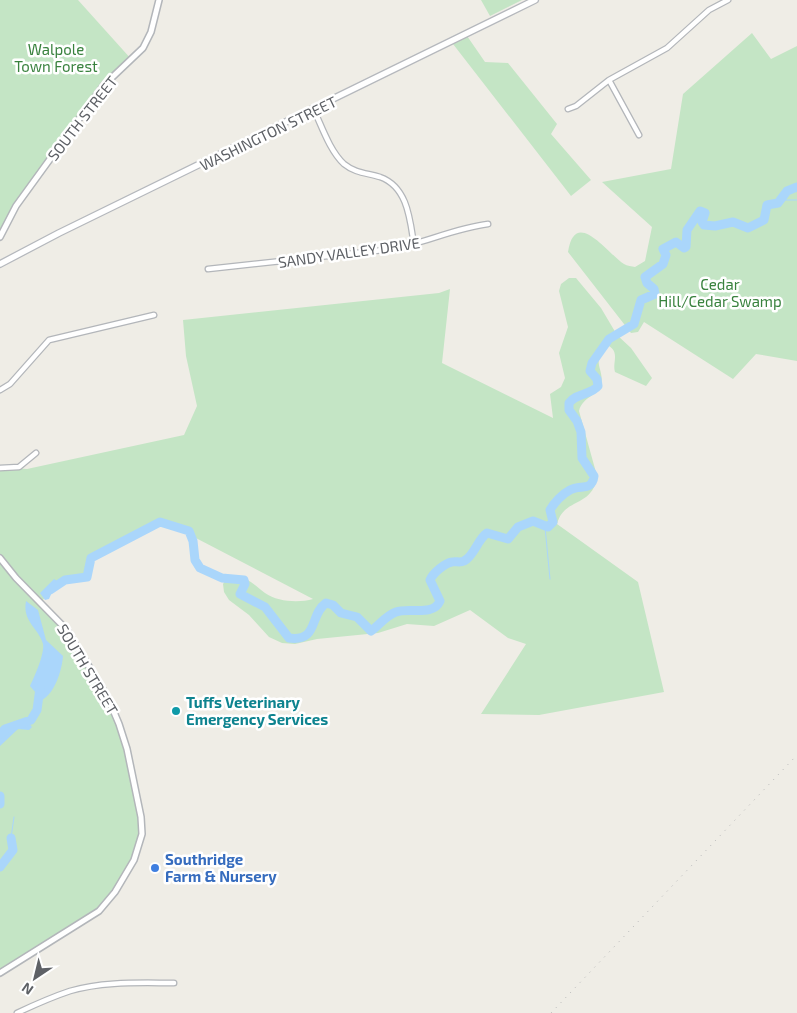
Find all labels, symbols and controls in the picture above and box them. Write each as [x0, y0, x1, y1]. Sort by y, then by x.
park label: Walpole Town Forest [14, 40, 98, 75]
street label: SOUTH STREET [43, 72, 121, 164]
street label: WASHINGTON STREET [197, 92, 340, 174]
street label: SANDY VALLEY DRIVE [277, 233, 421, 271]
park label: Cedar Hill/Cedar Swamp [658, 275, 782, 310]
street label: SOUTH STREET [54, 620, 122, 718]
place label: Tuffs Veterinary Emergency Services [186, 693, 328, 729]
marker: Tuffs Veterinary Emergency Services [170, 705, 182, 717]
place label: Southridge Farm & Nursery [165, 850, 277, 886]
marker: Southridge Farm & Nursery [149, 862, 161, 874]
north arrow [10, 953, 60, 1003]
text: N [18, 979, 36, 999]

